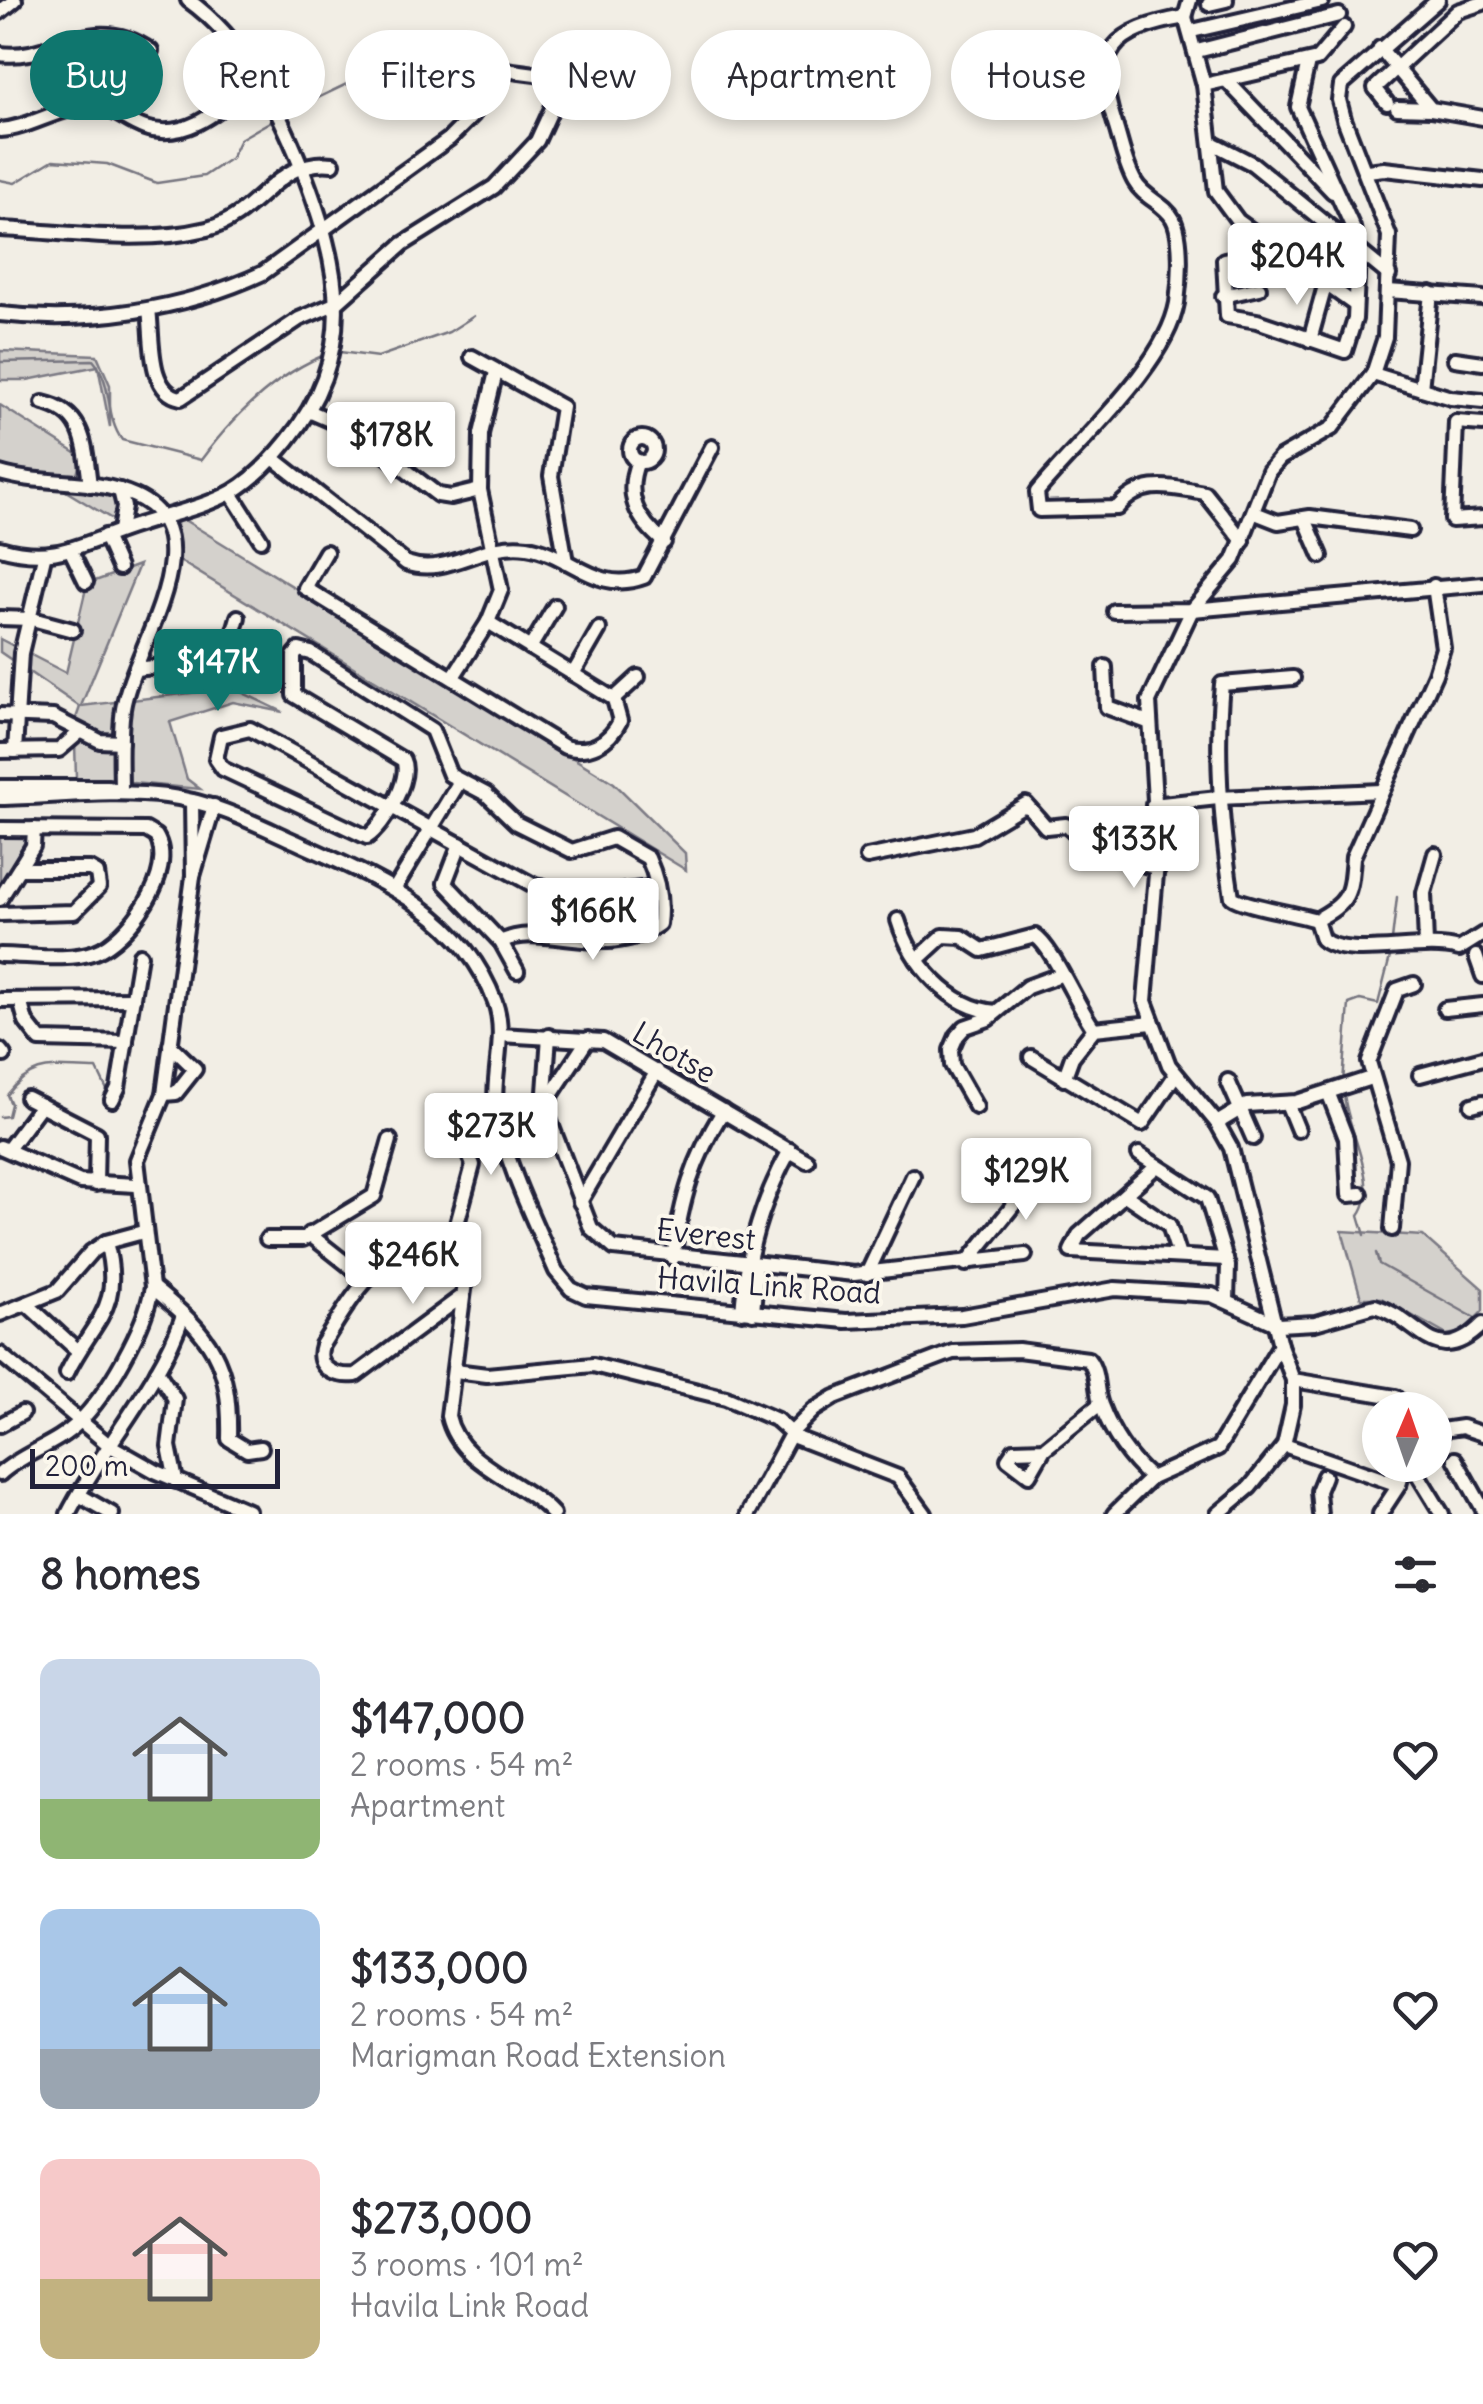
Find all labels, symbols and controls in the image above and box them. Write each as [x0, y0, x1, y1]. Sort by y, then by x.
chip: Buy [30, 30, 163, 120]
chip: Rent [183, 30, 325, 120]
chip: Filters [345, 30, 511, 120]
chip: New [531, 30, 671, 120]
chip: Apartment [691, 30, 931, 120]
chip: House [951, 30, 1121, 120]
pin: $204K [1227, 223, 1367, 308]
text: $204K [1250, 235, 1344, 276]
pin: $178K [321, 402, 461, 487]
text: $178K [349, 414, 433, 455]
pin: $147K [148, 629, 288, 714]
text: $147K [176, 641, 260, 682]
pin: $133K [1064, 806, 1204, 891]
text: $133K [1091, 818, 1177, 859]
pin: $166K [523, 878, 663, 963]
text: $166K [550, 890, 636, 931]
street label: Lhotse [626, 1013, 723, 1091]
pin: $273K [421, 1093, 561, 1178]
text: $273K [447, 1105, 535, 1146]
pin: $129K [956, 1138, 1096, 1223]
text: $129K [983, 1150, 1069, 1191]
street label: Everest [655, 1210, 757, 1258]
pin: $246K [343, 1222, 483, 1307]
text: $246K [367, 1234, 459, 1275]
street label: Havila Link Road [656, 1258, 882, 1312]
north arrow [1362, 1392, 1452, 1482]
map controls [1362, 1392, 1452, 1482]
scale bar [30, 1444, 280, 1488]
text: 200 m [45, 1448, 128, 1484]
icon: filters [1388, 1547, 1443, 1602]
text: 8 homes [40, 1548, 201, 1600]
text: $147,000 [350, 1692, 525, 1744]
icon: home [120, 1699, 240, 1819]
icon: heart [1388, 1732, 1443, 1787]
text: 2 rooms · 54 m² [350, 1744, 573, 1785]
text: Apartment [350, 1785, 505, 1826]
text: $133,000 [350, 1942, 529, 1994]
icon: home [120, 1949, 240, 2069]
icon: heart [1388, 1982, 1443, 2037]
text: 2 rooms · 54 m² [350, 1994, 573, 2035]
text: Marigman Road Extension [350, 2035, 726, 2076]
text: $273,000 [350, 2192, 532, 2244]
icon: home [120, 2199, 240, 2319]
icon: heart [1388, 2232, 1443, 2287]
text: 3 rooms · 101 m² [350, 2244, 584, 2285]
text: Havila Link Road [350, 2285, 589, 2326]

